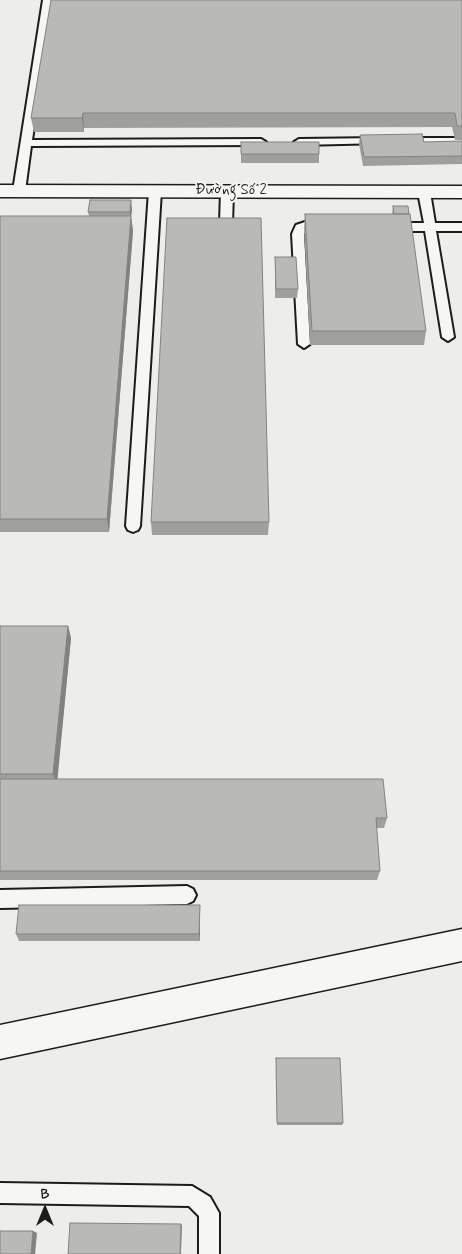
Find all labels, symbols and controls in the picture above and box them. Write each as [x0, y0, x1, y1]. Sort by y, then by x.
street label: Đường Số 2 [195, 182, 267, 200]
north arrow [20, 1184, 70, 1234]
text: B [41, 1185, 49, 1203]

